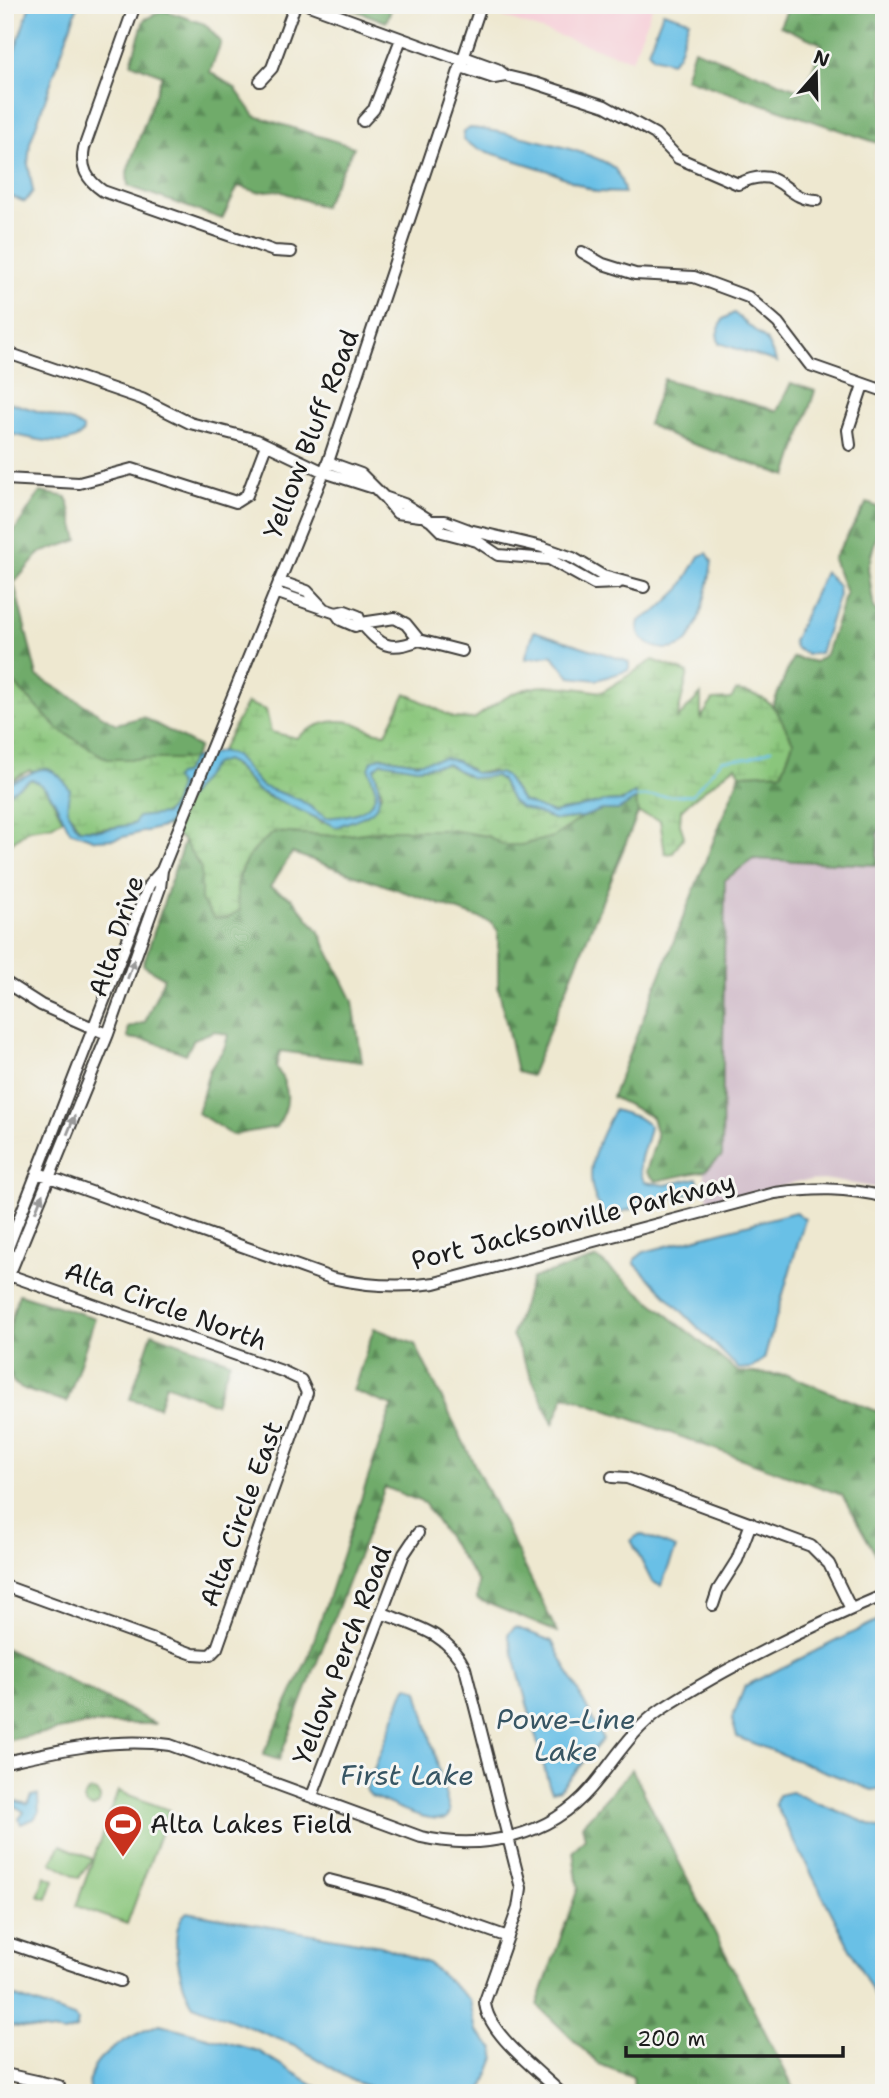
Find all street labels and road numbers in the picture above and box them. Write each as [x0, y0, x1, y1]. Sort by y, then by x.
street label: Yellow Bluff Road [255, 324, 367, 543]
street label: Alta Drive [79, 871, 152, 1001]
street label: Port Jacksonville Parkway [408, 1163, 738, 1278]
street label: Alta Circle North [60, 1253, 272, 1358]
street label: Alta Circle East [191, 1416, 290, 1611]
street label: Yellow Perch Road [284, 1540, 399, 1769]

